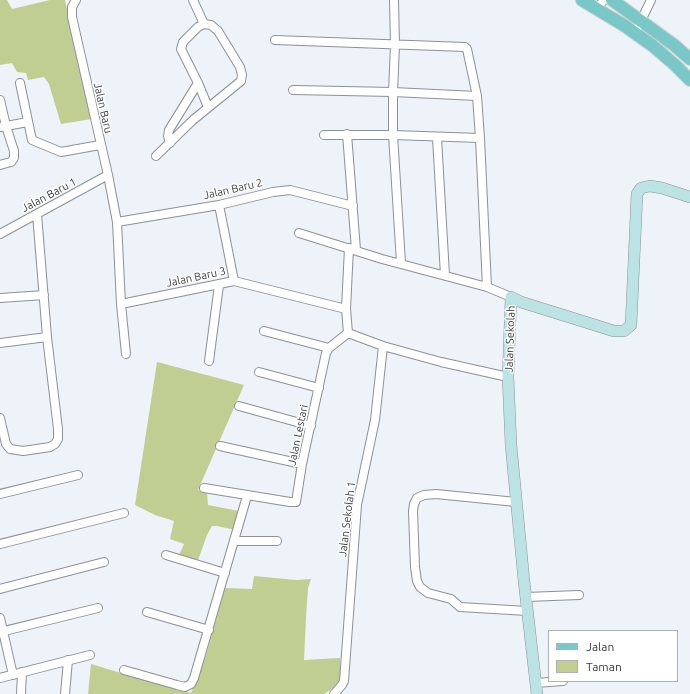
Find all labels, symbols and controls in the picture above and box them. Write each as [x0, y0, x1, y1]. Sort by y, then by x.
street label: Jalan Baru [91, 81, 115, 135]
street label: Jalan Baru 1 [19, 175, 79, 215]
street label: Jalan Baru 2 [202, 176, 264, 202]
street label: Jalan Baru 3 [165, 264, 227, 290]
street label: Jalan Sekolah [502, 305, 518, 373]
street label: Jalan Lestari [285, 403, 311, 467]
street label: Jalan Sekolah 1 [336, 481, 358, 557]
legend [548, 630, 678, 682]
text: Jalan [586, 640, 614, 653]
text: Taman [586, 660, 622, 673]

